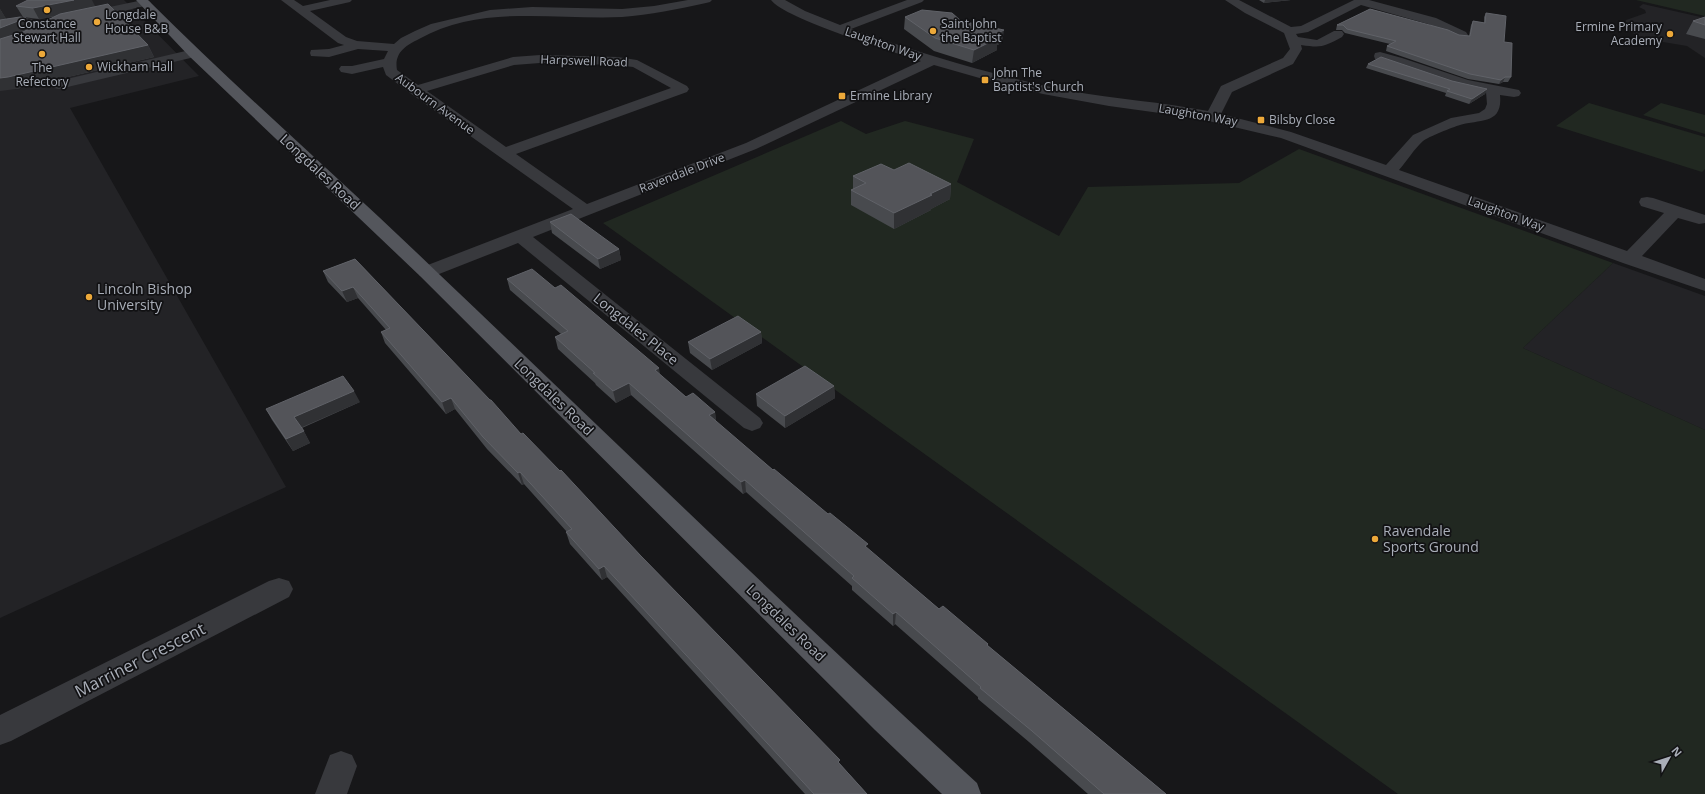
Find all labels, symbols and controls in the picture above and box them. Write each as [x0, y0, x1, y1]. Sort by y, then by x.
marker: Constance Stewart Hall [42, 5, 52, 15]
place label: Longdale House B&B [105, 6, 168, 37]
place label: Constance Stewart Hall [13, 15, 81, 46]
place label: Saint John the Baptist [941, 15, 1002, 46]
marker: Longdale House B&B [92, 17, 102, 27]
place label: Ermine Primary Academy [1575, 18, 1663, 49]
street label: Laughton Way [843, 22, 925, 65]
marker: Saint John the Baptist [928, 26, 938, 36]
marker: Ermine Primary Academy [1665, 29, 1675, 39]
marker: The Refectory [37, 49, 47, 59]
street label: Harpswell Road [540, 50, 628, 71]
place label: Wickham Hall [97, 58, 173, 75]
place label: The Refectory [15, 59, 70, 90]
marker: Wickham Hall [84, 62, 94, 72]
place label: John The Baptist's Church [992, 64, 1084, 95]
street label: Aubourn Avenue [392, 69, 479, 138]
marker: John The Baptist's Church [980, 75, 990, 85]
place label: Ermine Library [850, 87, 933, 104]
marker: Ermine Library [837, 91, 847, 101]
street label: Laughton Way [1157, 99, 1240, 130]
place label: Bilsby Close [1269, 111, 1336, 128]
marker: Bilsby Close [1256, 115, 1266, 125]
street label: Longdales Road [276, 129, 365, 214]
street label: Ravendale Drive [637, 148, 727, 197]
street label: Laughton Way [1466, 192, 1548, 236]
place label: Lincoln Bishop University [97, 279, 192, 314]
street label: Longdales Place [590, 288, 683, 369]
marker: Lincoln Bishop University [84, 292, 94, 302]
street label: Longdales Road [511, 354, 598, 439]
place label: Ravendale Sports Ground [1383, 521, 1479, 556]
marker: Ravendale Sports Ground [1370, 534, 1380, 544]
street label: Longdales Road [743, 580, 830, 665]
street label: Marriner Crescent [71, 617, 209, 702]
north arrow [1649, 738, 1689, 778]
text: N [1669, 743, 1686, 760]

